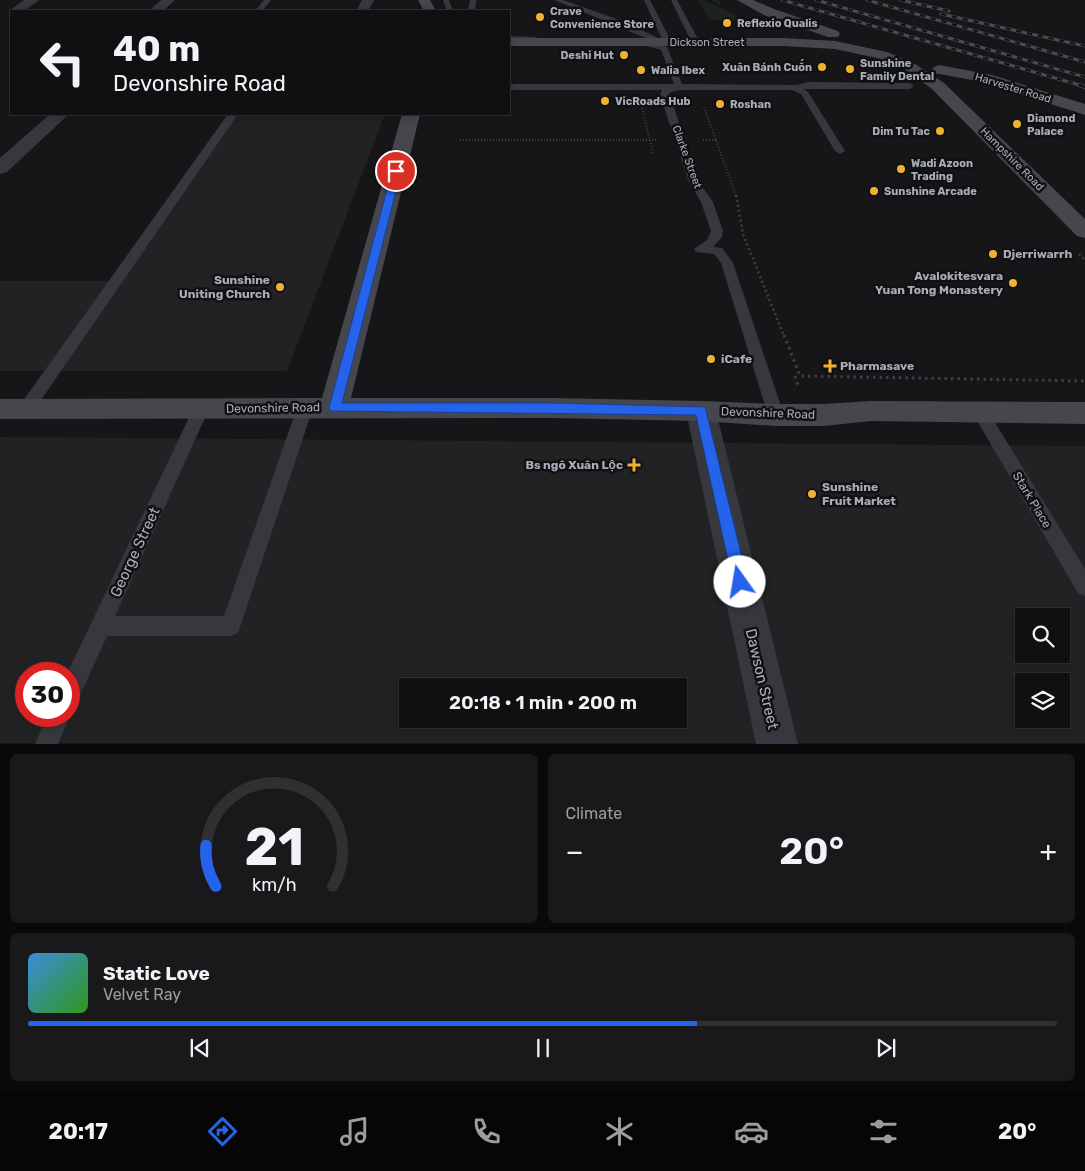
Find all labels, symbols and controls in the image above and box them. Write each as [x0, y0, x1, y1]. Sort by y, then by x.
place label: Crave Convenience Store [550, 5, 654, 31]
marker: Crave Convenience Store [534, 11, 546, 23]
marker: Reflexio Qualis [721, 17, 733, 29]
place label: Reflexio Qualis [737, 17, 818, 30]
text: 40 m [113, 28, 200, 70]
icon: left [30, 30, 95, 95]
street label: Dickson Street [670, 36, 745, 49]
place label: Deshi Hut [560, 49, 614, 62]
marker: Deshi Hut [618, 49, 630, 61]
place label: Sunshine Family Dental [860, 57, 934, 83]
place label: Xuân Bánh Cuốn [722, 59, 812, 74]
marker: Xuân Bánh Cuốn [816, 61, 828, 73]
marker: Sunshine Family Dental [844, 63, 856, 75]
marker: Walia Ibex [635, 64, 647, 76]
place label: Walia Ibex [651, 64, 705, 77]
text: Devonshire Road [113, 70, 286, 97]
street label: Harvester Road [973, 70, 1053, 106]
marker: VicRoads Hub [599, 95, 611, 107]
place label: VicRoads Hub [615, 95, 690, 108]
marker: Roshan [714, 98, 726, 110]
place label: Roshan [730, 98, 771, 111]
place label: Diamond Palace [1027, 112, 1075, 138]
marker: Diamond Palace [1011, 118, 1023, 130]
street label: Clarke Street [670, 124, 705, 191]
place label: Dim Tu Tac [872, 125, 931, 138]
marker: Dim Tu Tac [934, 125, 946, 137]
street label: Hampshire Road [978, 125, 1046, 193]
pin [375, 150, 417, 192]
icon: arrive [382, 157, 410, 185]
place label: Wadi Azoon Trading [911, 157, 973, 183]
marker: Wadi Azoon Trading [895, 163, 907, 175]
marker: Sunshine Arcade [868, 185, 880, 197]
place label: Sunshine Arcade [884, 185, 977, 198]
place label: Djerriwarrh [1003, 247, 1073, 261]
marker: Djerriwarrh [987, 248, 999, 260]
place label: Avalokitesvara Yuan Tong Monastery [875, 269, 1003, 297]
place label: Sunshine Uniting Church [179, 273, 270, 301]
marker: Avalokitesvara Yuan Tong Monastery [1007, 277, 1019, 289]
marker: Sunshine Uniting Church [274, 281, 286, 293]
place label: iCafe [721, 352, 752, 366]
marker: iCafe [705, 353, 717, 365]
place label: Pharmasave [840, 359, 914, 373]
marker: Pharmasave [824, 360, 836, 372]
street label: Devonshire Road [226, 400, 320, 416]
street label: Devonshire Road [721, 404, 815, 422]
place label: Bs ngô Xuân Lộc [525, 458, 623, 472]
marker: Bs ngô Xuân Lộc [627, 458, 641, 472]
street label: Stark Place [1010, 469, 1054, 531]
place label: Sunshine Fruit Market [822, 480, 896, 508]
marker: Sunshine Fruit Market [806, 488, 818, 500]
street label: George Street [106, 504, 164, 600]
position arrow [713, 555, 765, 607]
map controls [1015, 608, 1070, 728]
button: search [1015, 608, 1070, 663]
street label: Dawson Street [742, 627, 782, 731]
speed limit sign: 30 [15, 662, 80, 727]
button: layers [1015, 673, 1070, 728]
text: 20:18 · 1 min · 200 m [449, 691, 637, 714]
text: Climate [566, 804, 622, 823]
text: 21 [244, 816, 304, 878]
text: 20° [779, 828, 844, 874]
text: − [566, 835, 584, 868]
text: + [1040, 835, 1057, 868]
text: km/h [251, 874, 296, 895]
text: Static Love [103, 962, 210, 985]
text: Velvet Ray [103, 985, 181, 1004]
icon: previous [186, 1034, 214, 1062]
icon: pause [529, 1034, 557, 1062]
icon: next [872, 1034, 900, 1062]
icon: directions [205, 1114, 240, 1149]
icon: music [337, 1114, 372, 1149]
icon: phone [469, 1114, 504, 1149]
icon: climate [602, 1114, 637, 1149]
icon: car [734, 1114, 769, 1149]
icon: filters [866, 1114, 901, 1149]
text: 20:17 [49, 1118, 108, 1145]
text: 20° [998, 1118, 1036, 1145]

